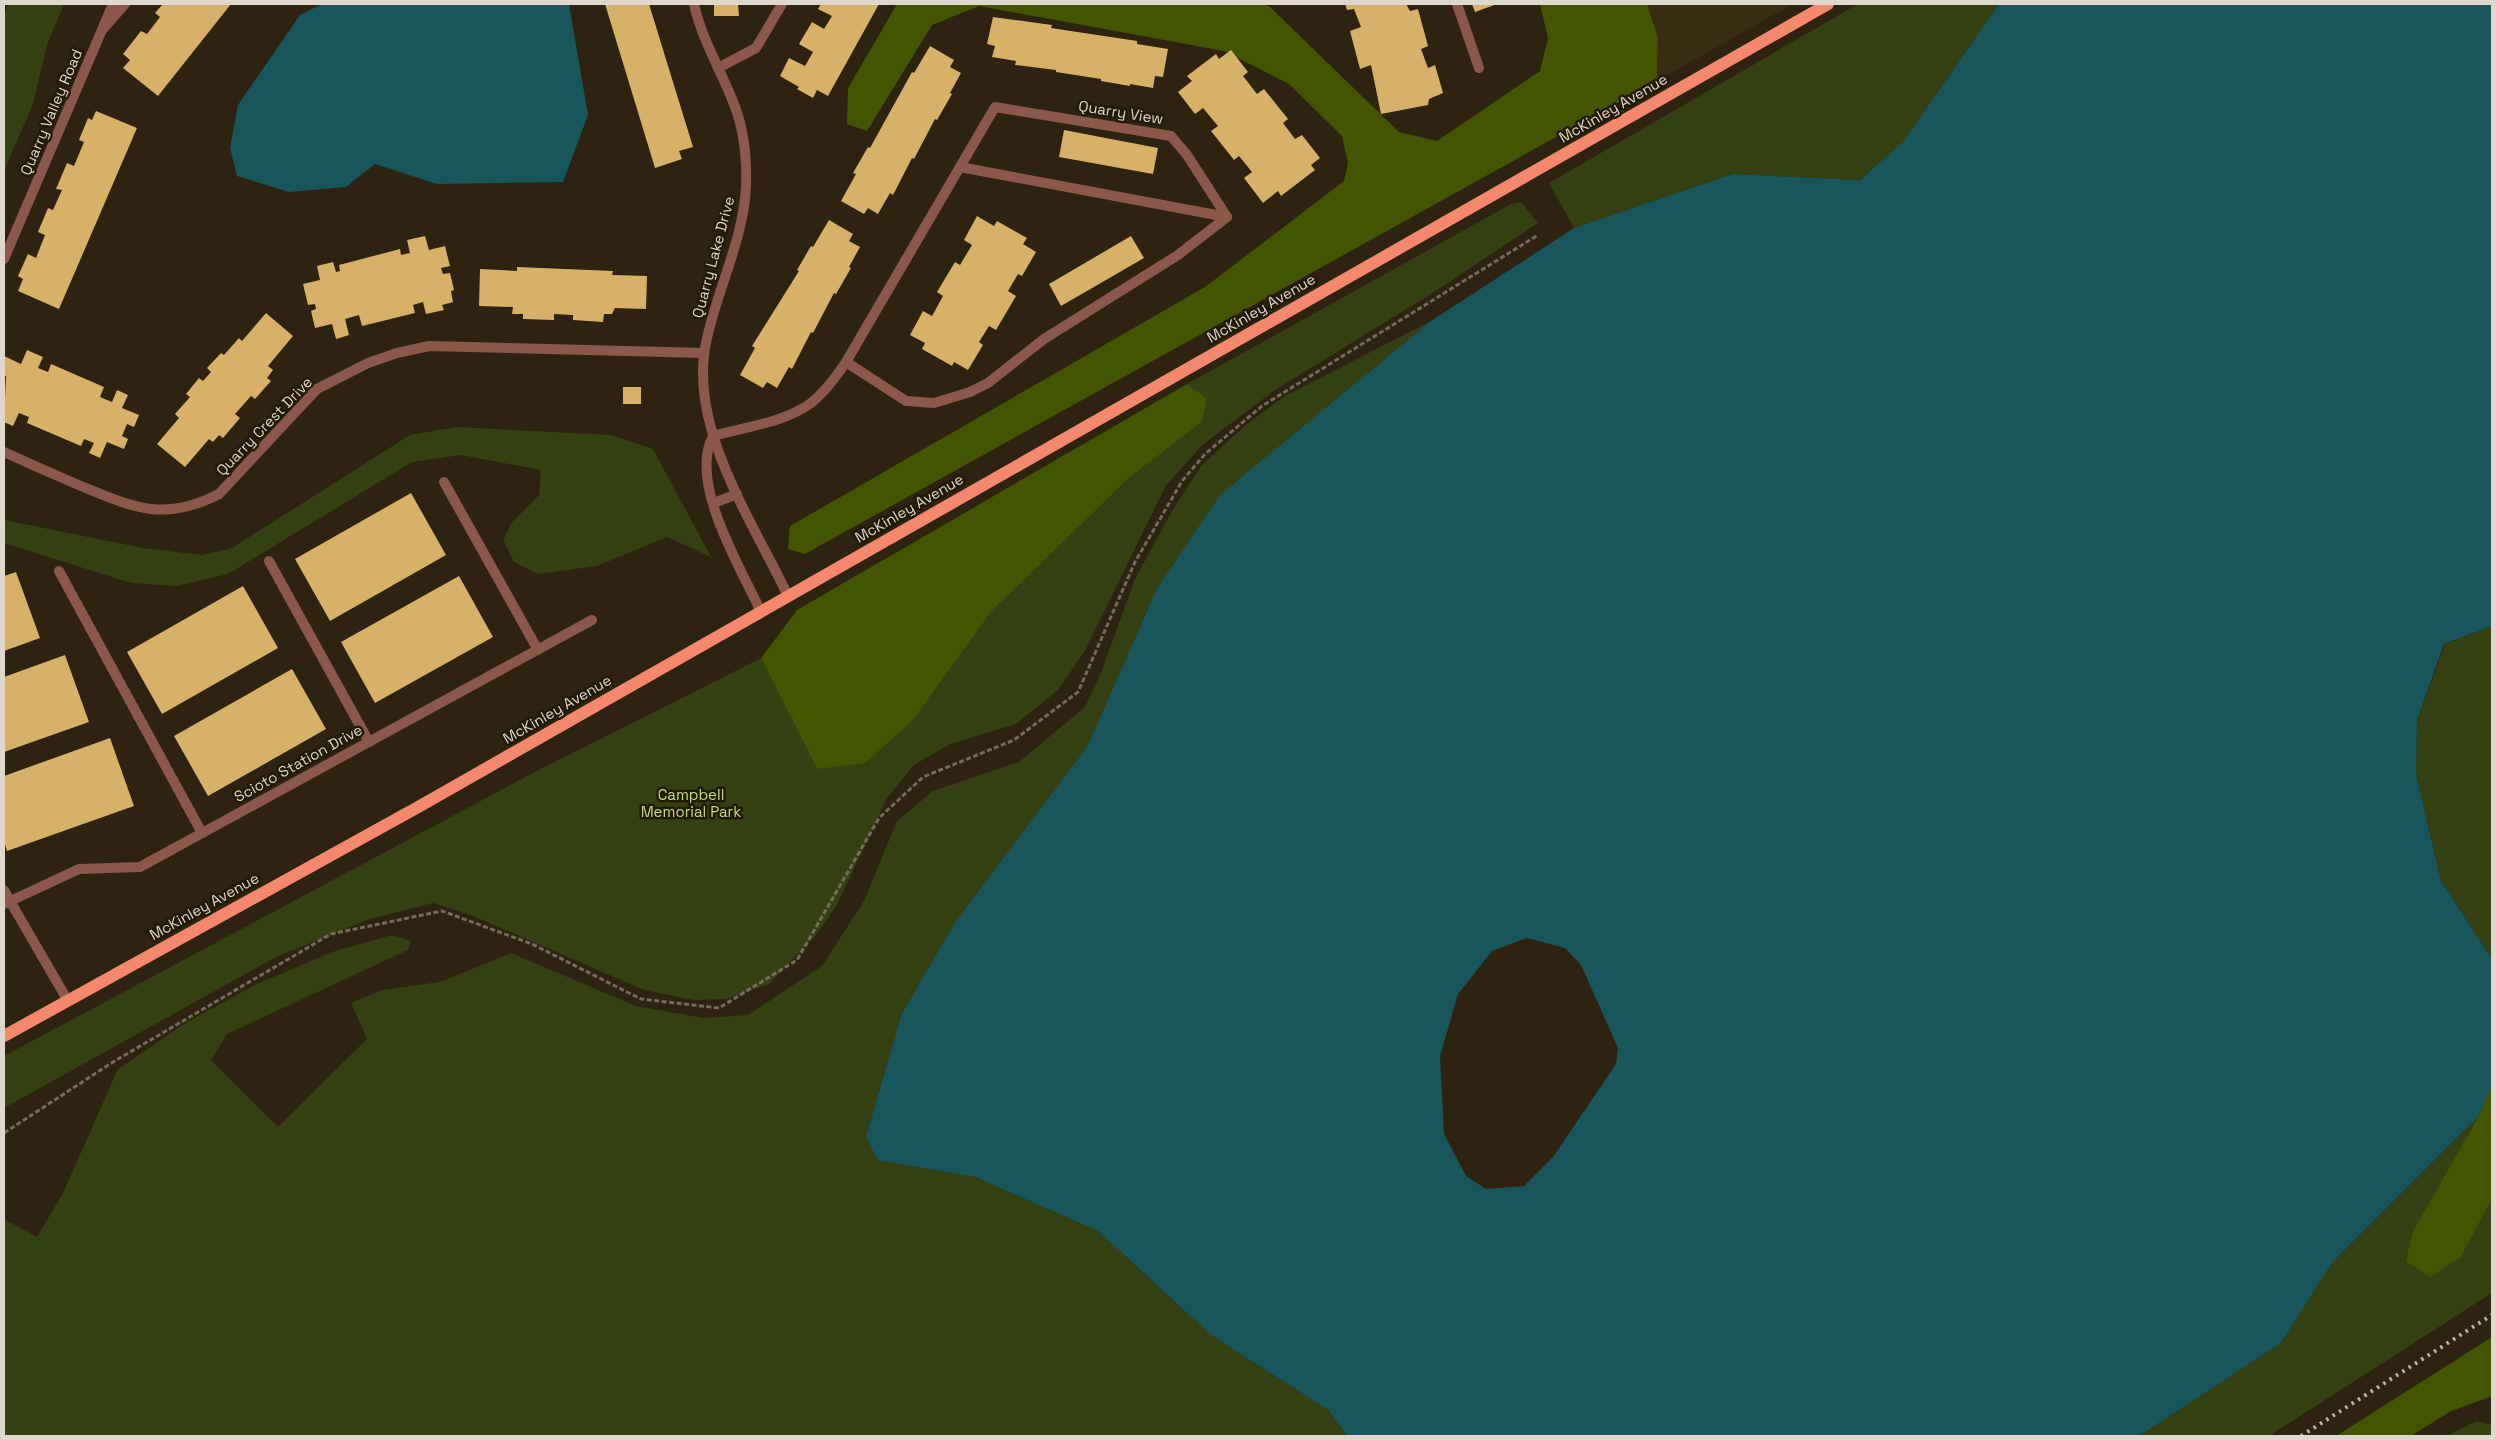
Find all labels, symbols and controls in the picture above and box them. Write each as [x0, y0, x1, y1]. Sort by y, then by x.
street label: Quarry Valley Road [16, 46, 86, 178]
street label: McKinley Avenue [1555, 69, 1671, 147]
street label: Quarry View [1077, 96, 1165, 128]
street label: Quarry Lake Drive [688, 194, 738, 320]
street label: McKinley Avenue [1203, 269, 1319, 347]
street label: Quarry Crest Drive [212, 372, 316, 480]
street label: McKinley Avenue [851, 469, 967, 547]
street label: McKinley Avenue [499, 670, 615, 748]
street label: Scioto Station Drive [231, 720, 366, 806]
park label: Campbell Memorial Park [641, 785, 741, 821]
street label: McKinley Avenue [146, 868, 262, 944]

